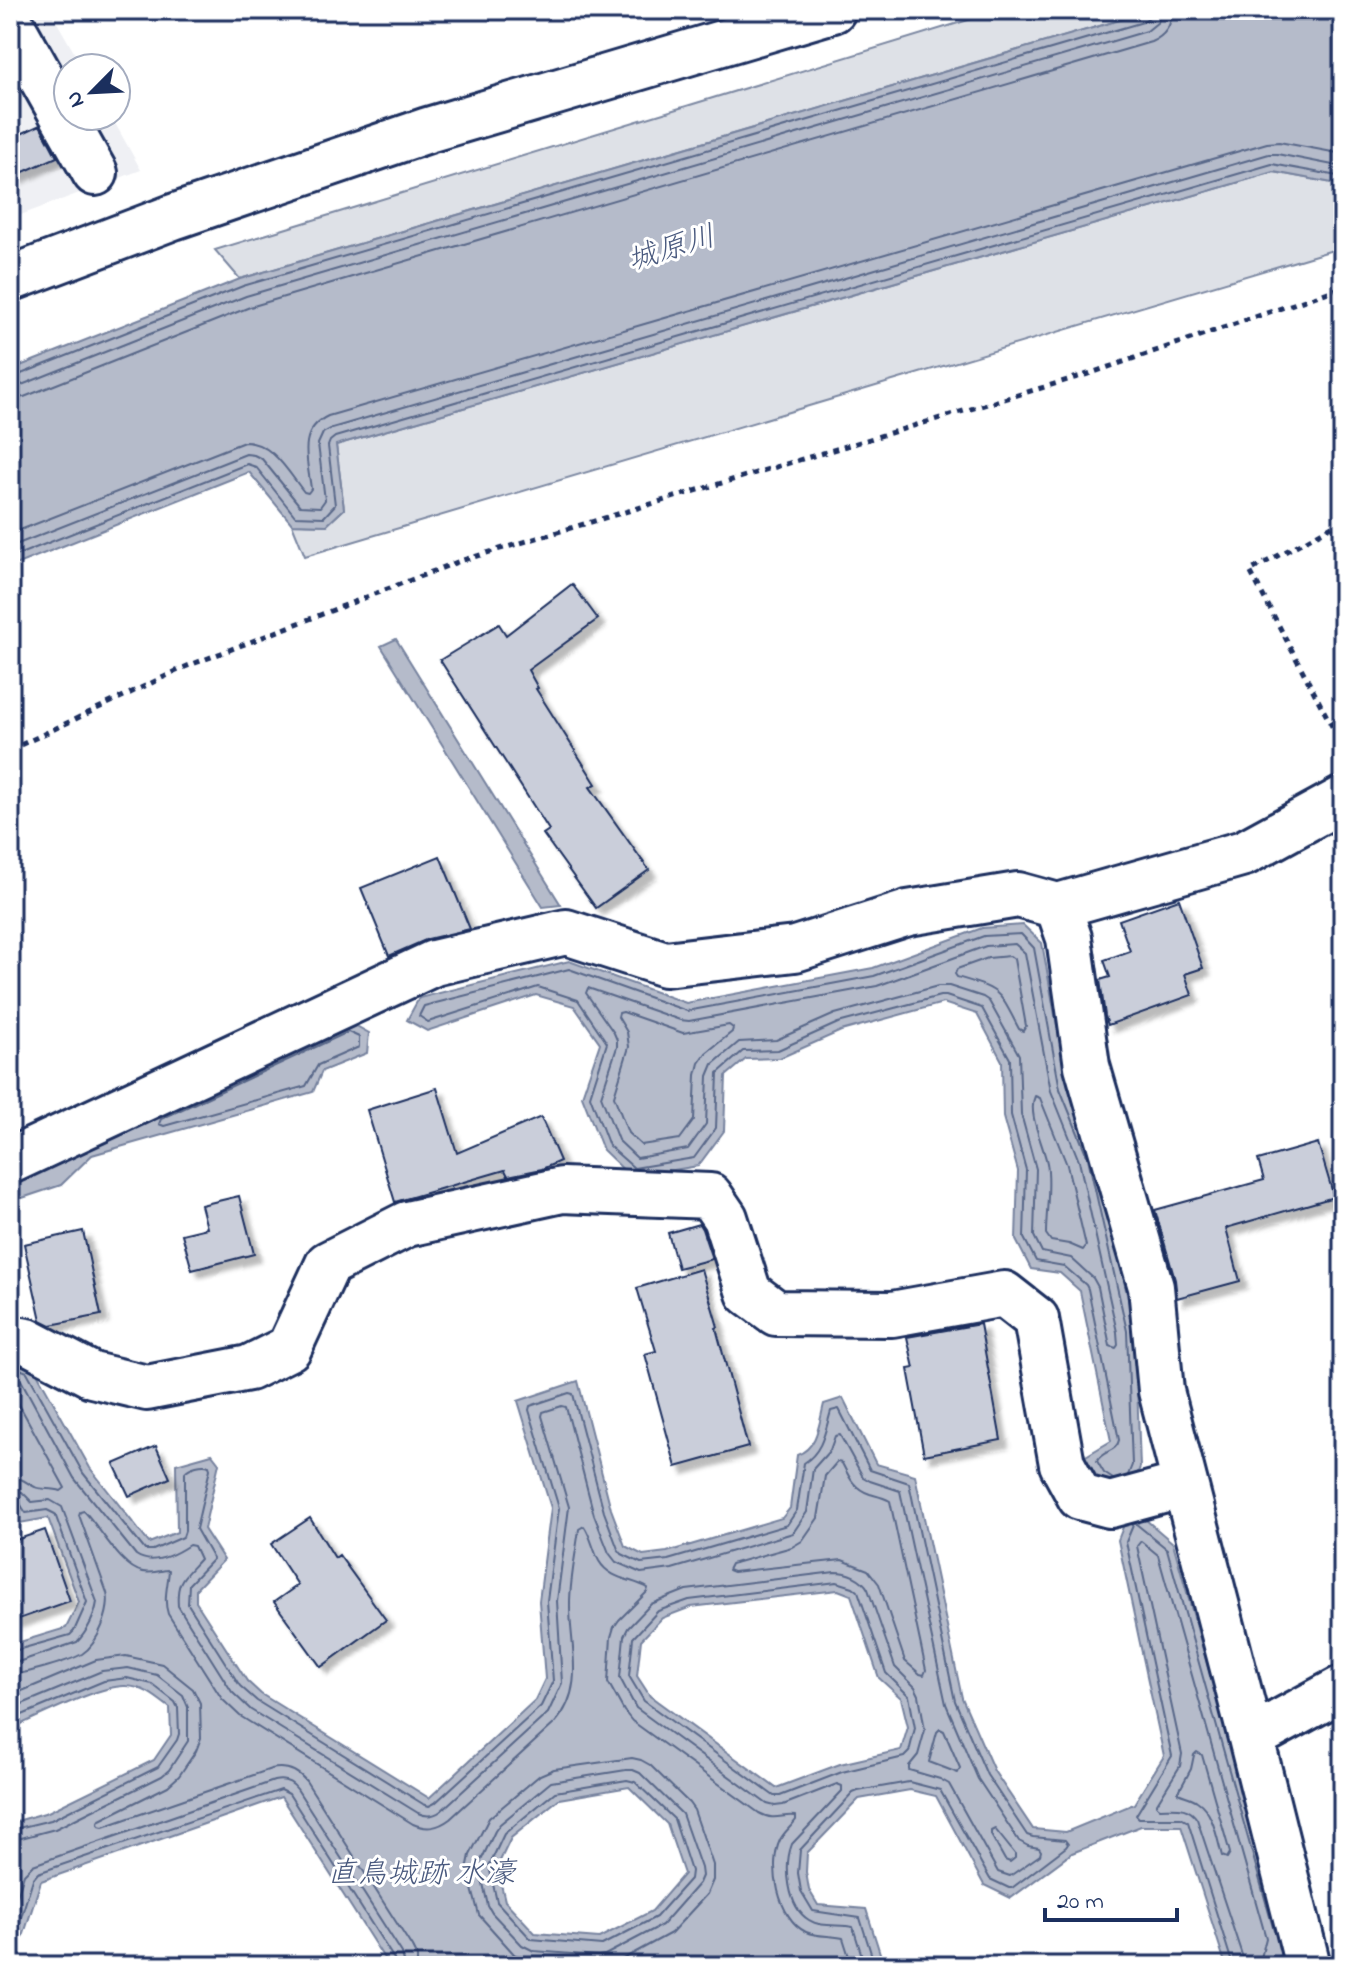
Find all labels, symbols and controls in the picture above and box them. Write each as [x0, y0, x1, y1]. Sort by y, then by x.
north arrow [52, 52, 132, 132]
text: N [59, 86, 94, 112]
water label: 城原川 [623, 216, 721, 284]
water label: 直鳥城跡 水濠 [327, 1853, 518, 1897]
scale bar [1045, 1872, 1177, 1922]
text: 20 m [1057, 1885, 1104, 1920]

